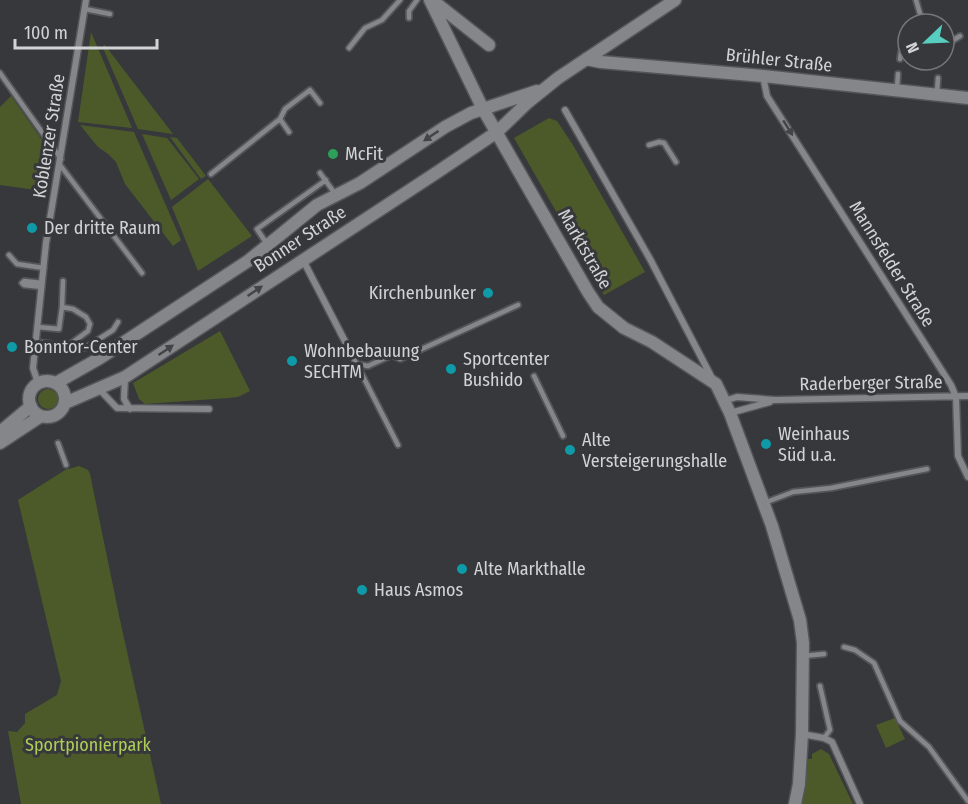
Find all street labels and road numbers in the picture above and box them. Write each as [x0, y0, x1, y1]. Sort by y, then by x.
street label: Brühler Straße [725, 43, 833, 77]
street label: Koblenzer Straße [28, 72, 70, 200]
street label: Mannsfelder Straße [844, 197, 940, 331]
street label: Bonner Straße [250, 201, 350, 277]
street label: Marktstraße [553, 205, 617, 293]
street label: Raderberger Straße [799, 371, 943, 395]

